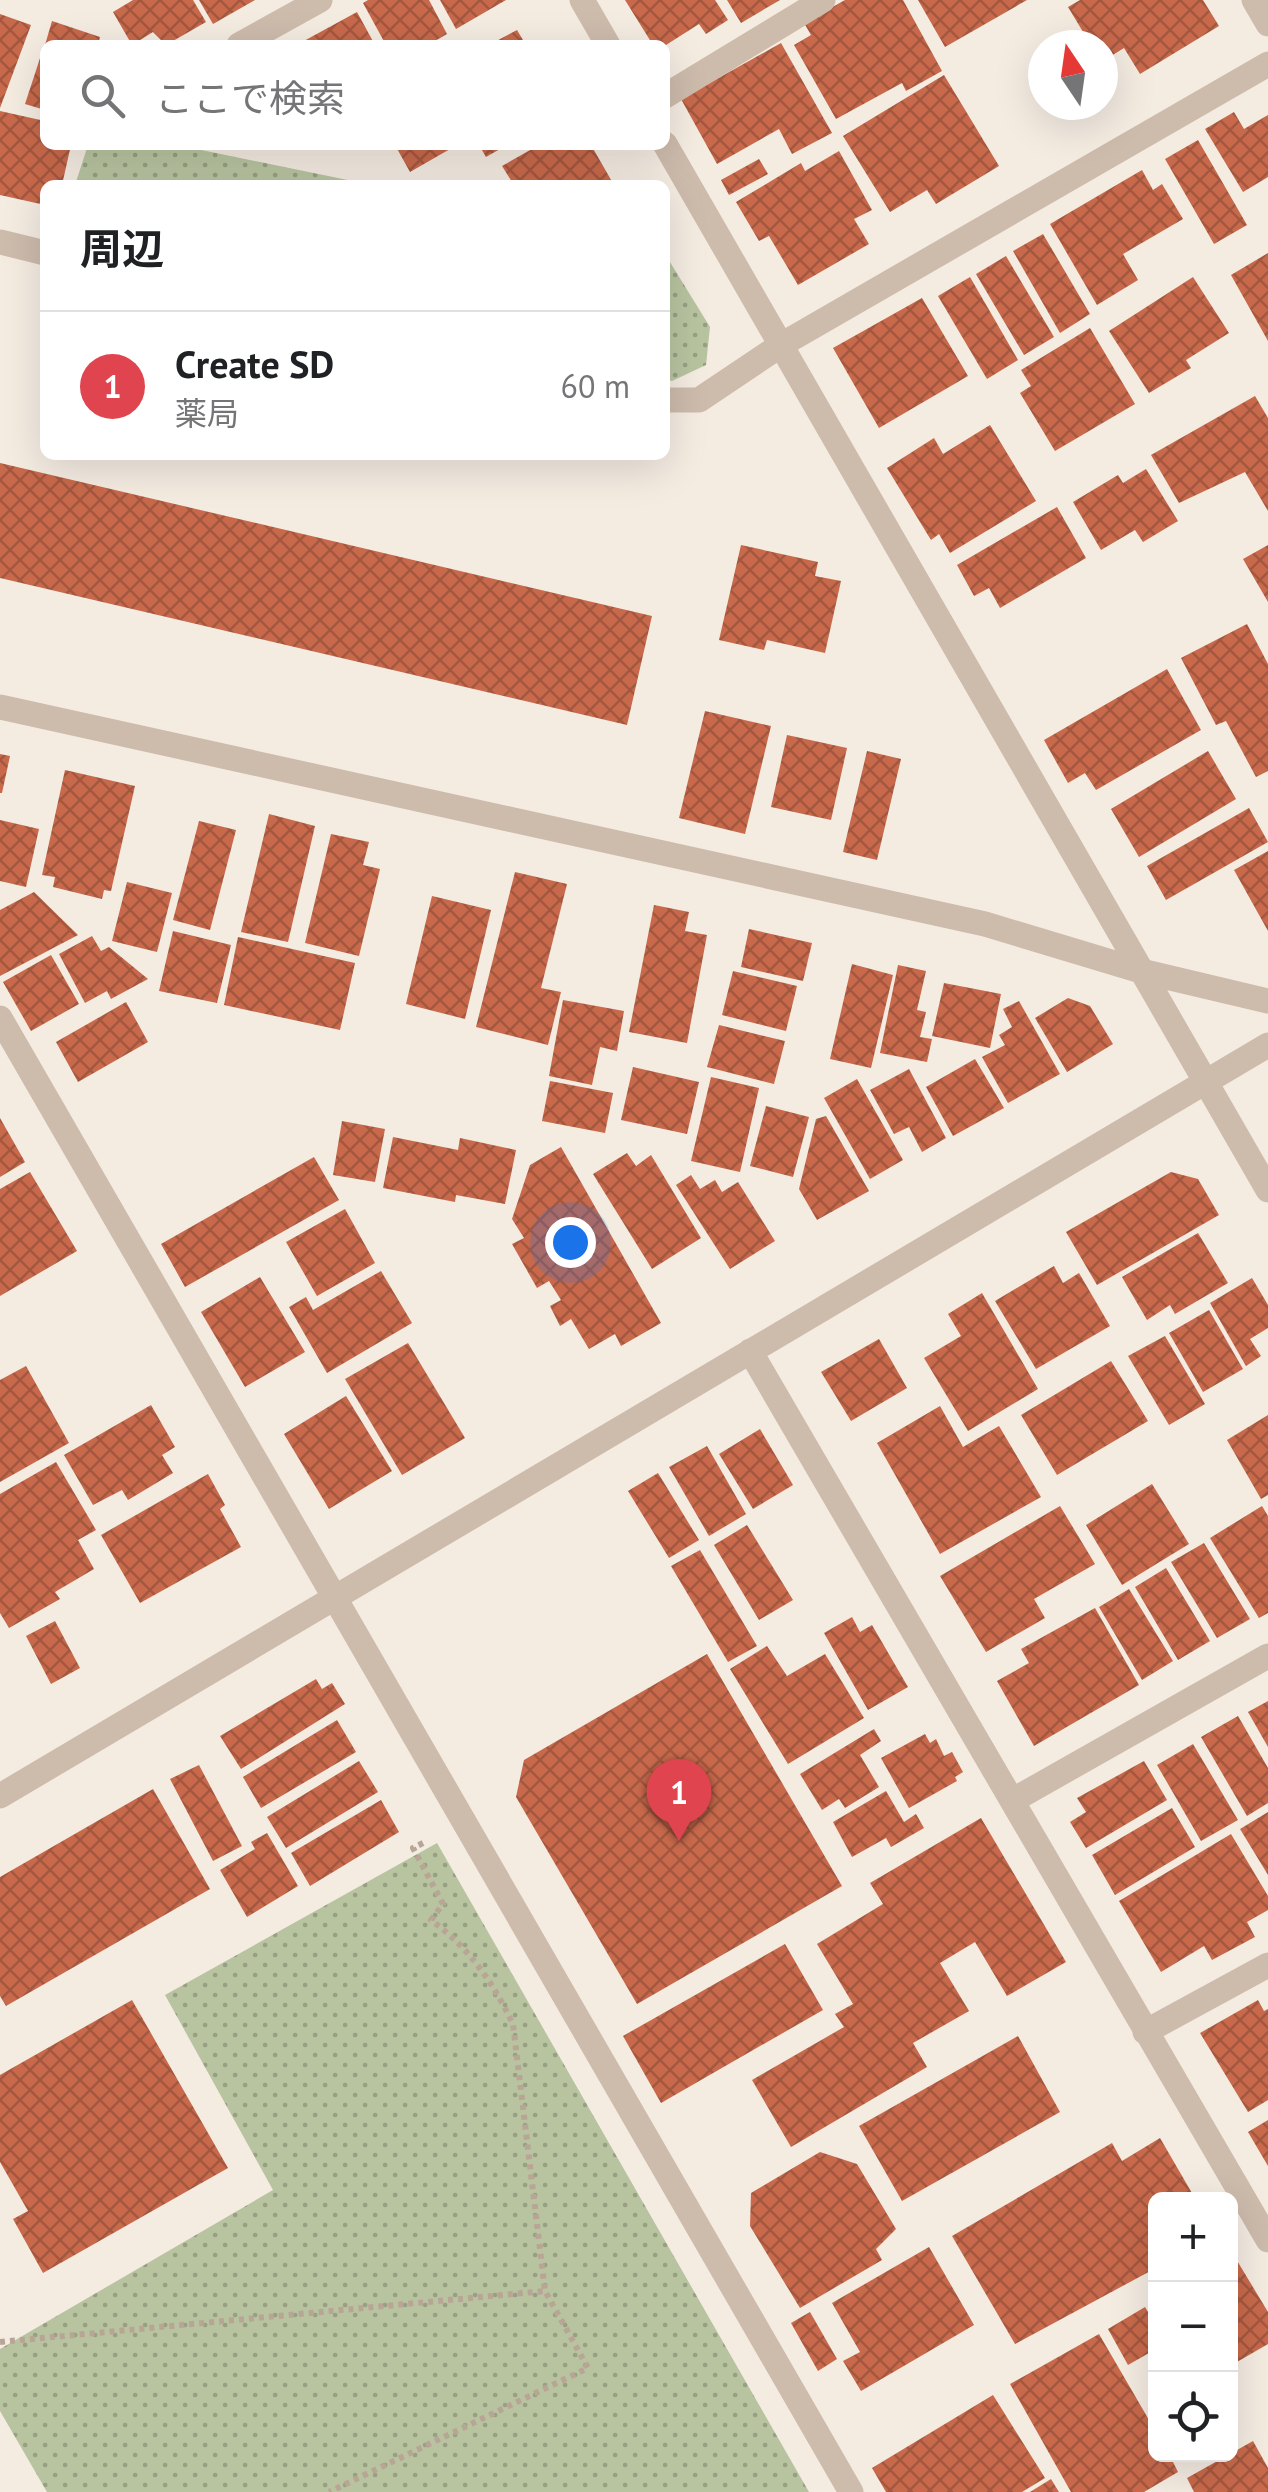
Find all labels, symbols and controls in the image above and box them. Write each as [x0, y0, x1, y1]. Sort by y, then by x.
north arrow [1028, 30, 1118, 120]
search box [40, 40, 670, 150]
icon: search [75, 68, 130, 123]
text: ここで検索 [155, 73, 345, 122]
text: 周辺 [80, 221, 164, 276]
text: Create SD [175, 339, 334, 388]
text: 1 [103, 365, 122, 407]
text: 60 m [561, 365, 630, 407]
text: 薬局 [175, 392, 239, 434]
your location [545, 1217, 596, 1268]
pin: 1 [646, 1758, 712, 1841]
map controls [1148, 2192, 1238, 2462]
button: + [1148, 2192, 1238, 2282]
button: − [1148, 2282, 1238, 2372]
button: locate [1148, 2372, 1238, 2462]

